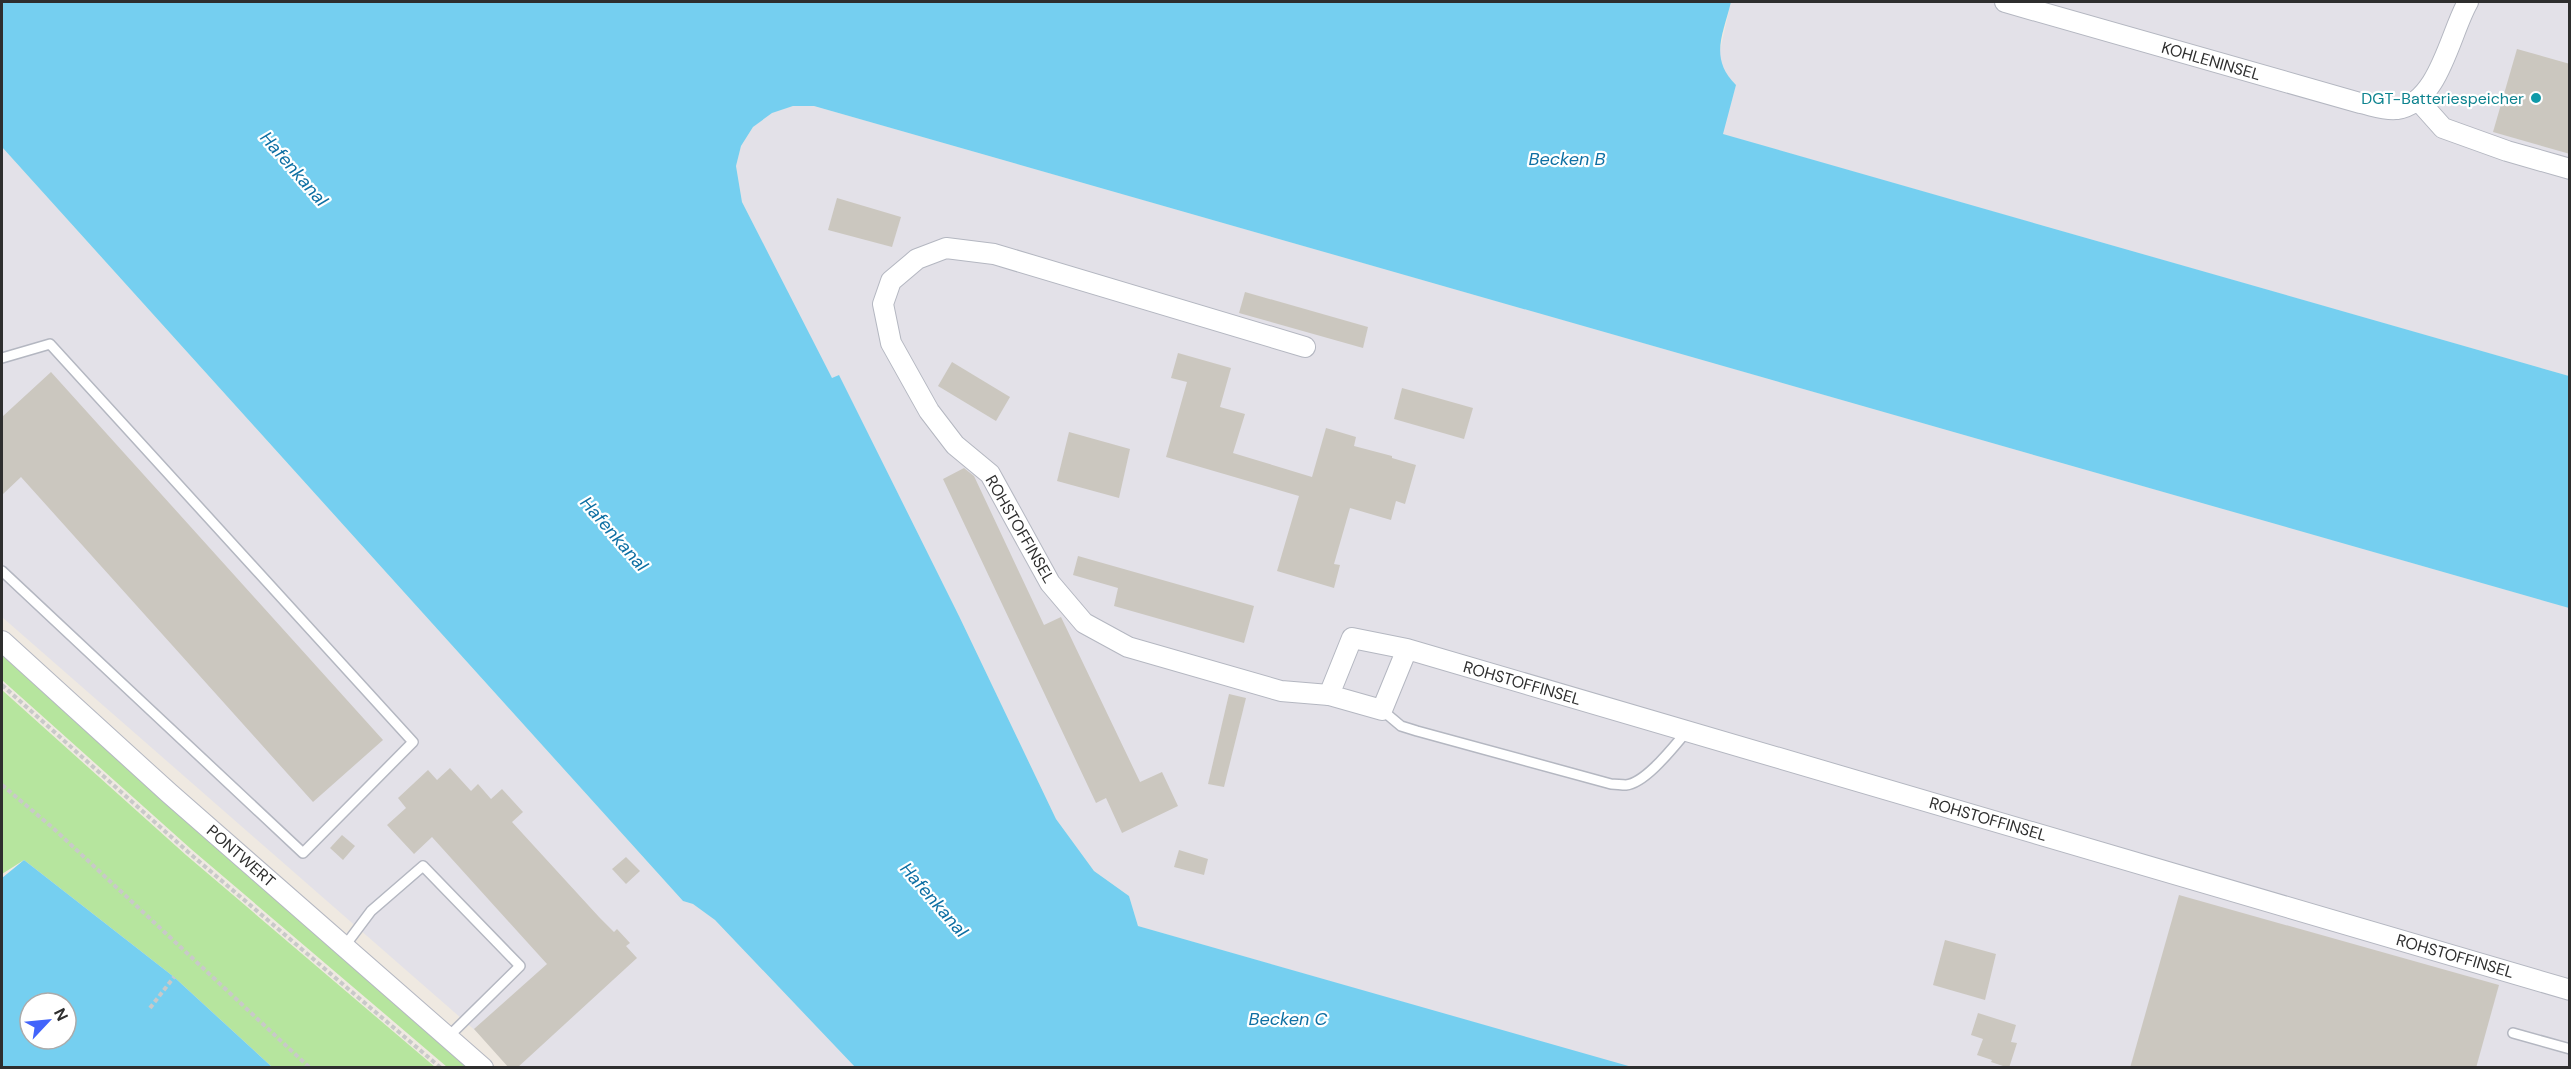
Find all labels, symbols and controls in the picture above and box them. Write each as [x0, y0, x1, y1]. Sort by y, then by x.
street label: KOHLENINSEL [2159, 37, 2263, 85]
place label: DGT-Batteriespeicher [2361, 88, 2524, 109]
marker: DGT-Batteriespeicher [2529, 91, 2543, 105]
water label: Hafenkanal [255, 126, 334, 212]
water label: Becken B [1529, 147, 1606, 171]
street label: ROHSTOFFINSEL [981, 471, 1059, 587]
water label: Hafenkanal [575, 491, 654, 577]
street label: ROHSTOFFINSEL [1461, 656, 1583, 710]
street label: ROHSTOFFINSEL [1927, 792, 2049, 846]
street label: PONTWERT [202, 820, 280, 892]
water label: Hafenkanal [895, 857, 974, 943]
street label: ROHSTOFFINSEL [2394, 929, 2516, 983]
north arrow [18, 991, 78, 1051]
text: N [49, 1005, 73, 1024]
water label: Becken C [1249, 1007, 1327, 1031]

